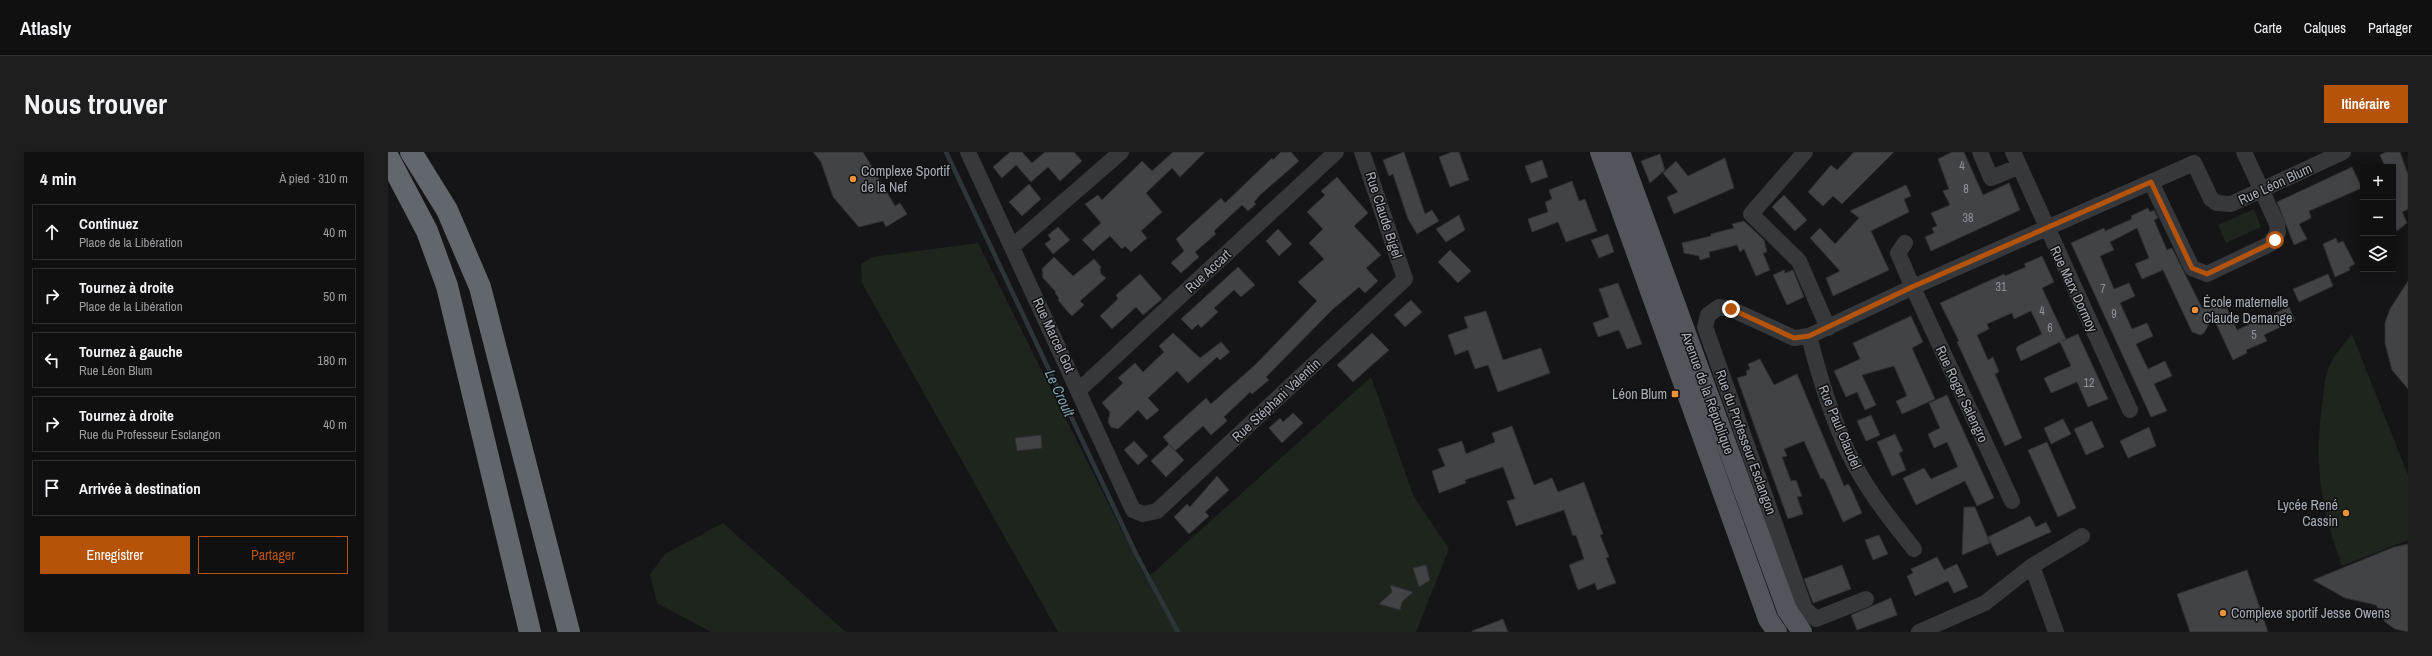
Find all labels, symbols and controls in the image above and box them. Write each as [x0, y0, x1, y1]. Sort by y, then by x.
text: Atlasly [20, 15, 71, 41]
text: Carte [2254, 19, 2282, 37]
text: Calques [2304, 19, 2346, 37]
text: Partager [2368, 19, 2412, 37]
text: Nous trouver [24, 85, 167, 123]
button: Itinéraire [2324, 85, 2408, 123]
house number: 4 [1959, 158, 1965, 174]
street label: Rue Léon Blum [2235, 159, 2315, 209]
place label: Complexe Sportif de la Nef [861, 162, 950, 196]
map controls [2360, 164, 2396, 272]
button: + [2360, 164, 2396, 200]
text: 4 min [40, 167, 76, 190]
street label: Rue Claude Bigel [1362, 169, 1406, 261]
text: À pied · 310 m [279, 170, 348, 187]
marker: Complexe Sportif de la Nef [848, 174, 858, 184]
house number: 8 [1963, 181, 1969, 197]
button: − [2360, 200, 2396, 236]
house number: 38 [1963, 210, 1973, 226]
text: Continuez [79, 213, 138, 234]
icon: ahead [41, 221, 63, 243]
text: 40 m [323, 224, 347, 241]
route start [2266, 231, 2284, 249]
text: Place de la Libération [79, 234, 183, 251]
button: layers [2360, 236, 2396, 272]
street label: Rue Marx Dormoy [2046, 243, 2102, 335]
street label: Rue Accart [1181, 245, 1235, 297]
text: Tournez à droite [79, 277, 174, 298]
house number: 31 [1996, 279, 2007, 295]
house number: 7 [2100, 281, 2106, 297]
icon: right [41, 285, 63, 307]
text: 50 m [323, 288, 347, 305]
place label: École maternelle Claude Demange [2203, 293, 2292, 327]
street label: Rue Marcel Got [1029, 295, 1079, 375]
text: Place de la Libération [79, 298, 183, 315]
route end [1722, 300, 1740, 318]
house number: 4 [2039, 303, 2045, 319]
marker: École maternelle Claude Demange [2190, 305, 2200, 315]
house number: 9 [2111, 306, 2117, 322]
house number: 6 [2047, 320, 2053, 336]
house number: 5 [2251, 327, 2257, 343]
street label: Avenue de la République [1677, 328, 1738, 457]
text: Tournez à gauche [79, 341, 183, 362]
street label: Rue Roger Salengro [1932, 343, 1992, 445]
icon: left [41, 349, 63, 371]
text: 180 m [317, 352, 347, 369]
street label: Rue Stéphani Valentin [1228, 354, 1324, 446]
text: Rue Léon Blum [79, 362, 152, 379]
water label: Le Croult [1040, 366, 1080, 421]
street label: Rue du Professeur Esclangon [1711, 367, 1781, 517]
house number: 12 [2084, 375, 2094, 391]
street label: Rue Paul Claudel [1814, 382, 1866, 472]
place label: Léon Blum [1612, 385, 1667, 403]
marker: Léon Blum [1670, 389, 1680, 399]
text: Tournez à droite [79, 405, 174, 426]
icon: right [41, 413, 63, 435]
text: 40 m [323, 416, 347, 433]
text: Rue du Professeur Esclangon [79, 426, 221, 443]
icon: arrive [41, 477, 63, 499]
text: Arrivée à destination [79, 478, 201, 499]
place label: Lycée René Cassin [2277, 496, 2338, 530]
marker: Lycée René Cassin [2341, 508, 2351, 518]
button: Enregistrer [40, 536, 190, 574]
button: Partager [198, 536, 348, 574]
place label: Complexe sportif Jesse Owens [2231, 604, 2390, 622]
marker: Complexe sportif Jesse Owens [2218, 608, 2228, 618]

